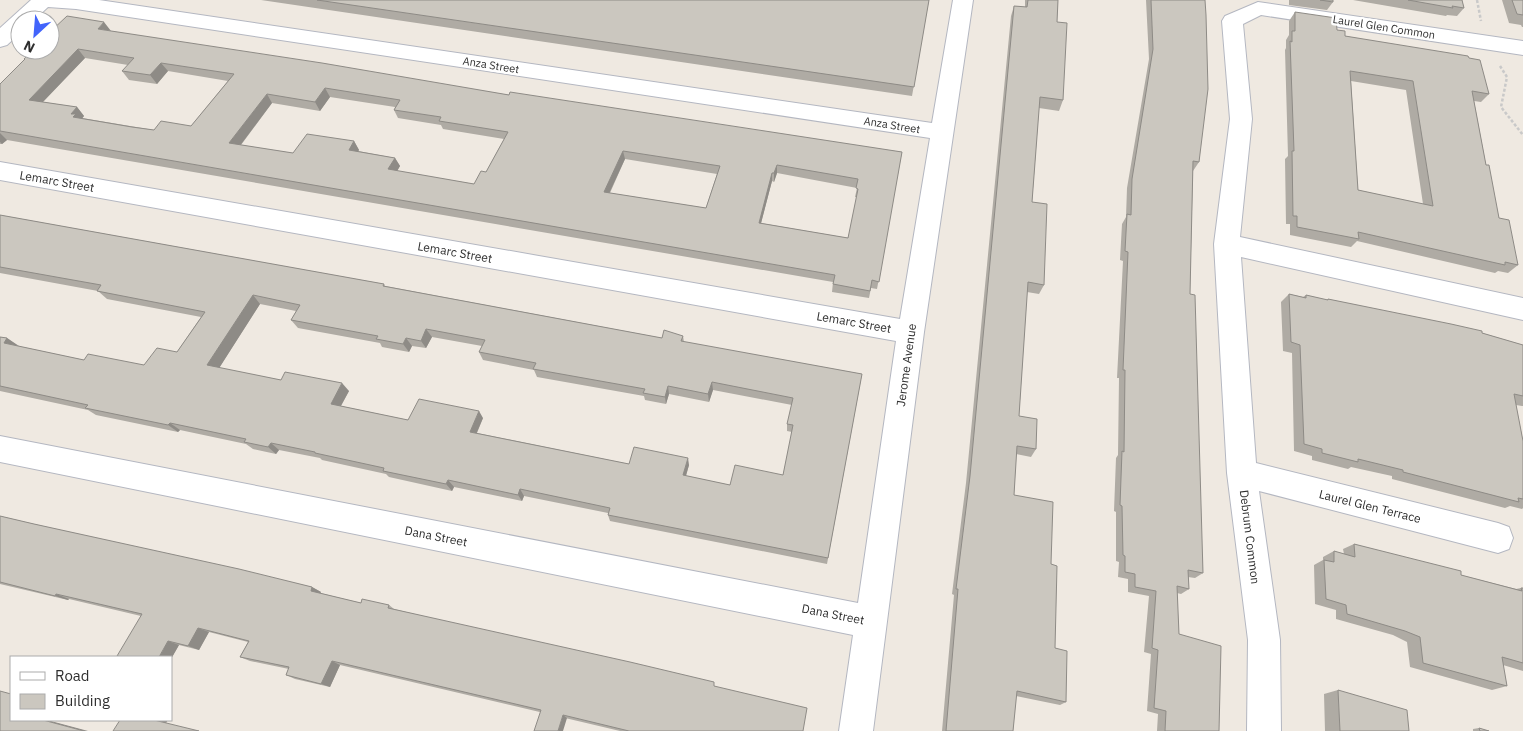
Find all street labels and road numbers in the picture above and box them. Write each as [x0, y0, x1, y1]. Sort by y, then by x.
street label: Laurel Glen Common [1332, 12, 1436, 42]
street label: Anza Street [462, 54, 520, 76]
street label: Anza Street [863, 114, 921, 136]
street label: Lemarc Street [19, 167, 95, 195]
street label: Lemarc Street [417, 238, 493, 266]
street label: Lemarc Street [816, 308, 892, 336]
street label: Jerome Avenue [893, 322, 919, 408]
street label: Laurel Glen Terrace [1317, 486, 1423, 526]
street label: Debrum Common [1237, 489, 1263, 585]
street label: Dana Street [403, 523, 469, 549]
street label: Dana Street [800, 601, 866, 627]

